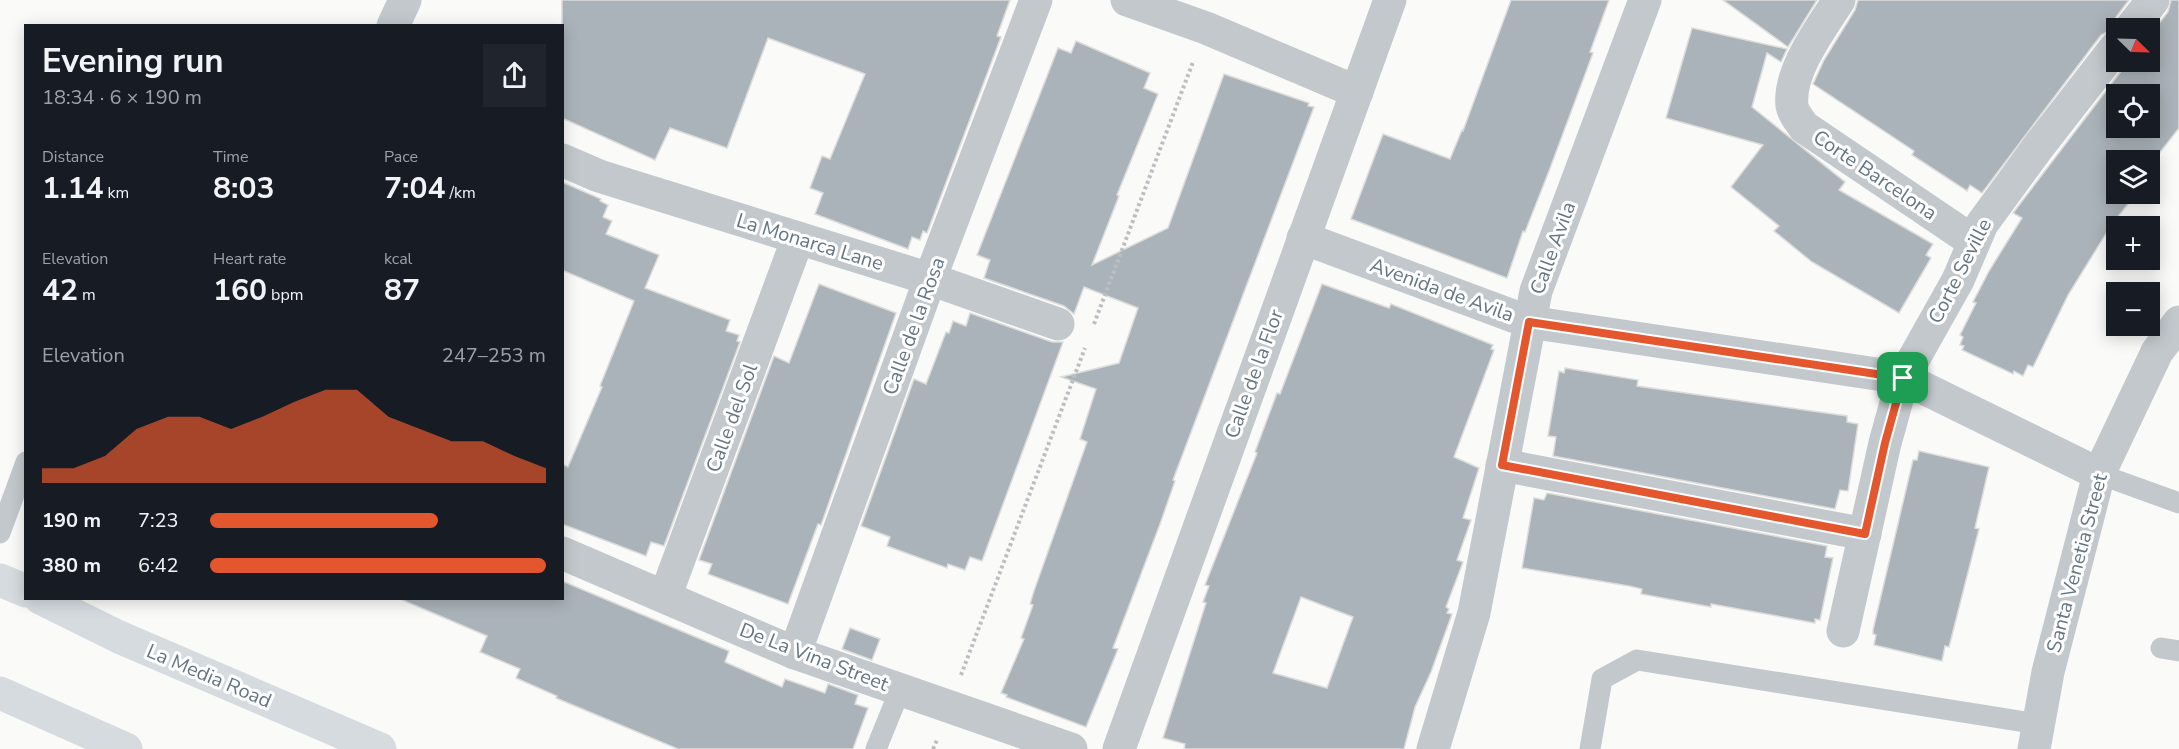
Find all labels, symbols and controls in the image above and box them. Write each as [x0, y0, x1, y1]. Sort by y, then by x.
north arrow [2106, 18, 2160, 72]
map controls [2106, 18, 2160, 336]
text: Evening run [42, 39, 224, 84]
button: share [483, 44, 546, 107]
text: 18:34 · 6 × 190 m [42, 84, 202, 111]
button: locate [2106, 84, 2160, 138]
street label: Corte Barcelona [1808, 124, 1942, 226]
text: Distance [42, 146, 104, 168]
text: Time [213, 146, 249, 168]
text: Pace [384, 146, 418, 168]
button: layers [2106, 150, 2160, 204]
text: 1.14 [42, 168, 103, 209]
text: 8:03 [213, 168, 274, 209]
text: 7:04 [384, 168, 445, 209]
text: km [103, 182, 129, 204]
text: /km [445, 182, 476, 204]
street label: Calle Avila [1524, 198, 1582, 298]
street label: La Monarca Lane [733, 207, 887, 277]
street label: Corte Seville [1922, 214, 1998, 328]
button: + [2106, 216, 2160, 270]
text: Elevation [42, 248, 108, 270]
text: Heart rate [213, 248, 286, 270]
text: kcal [384, 248, 412, 270]
street label: Avenida de Avila [1366, 251, 1518, 329]
street label: Calle de la Rosa [877, 253, 951, 399]
text: 42 [42, 270, 78, 311]
text: 160 [213, 270, 267, 311]
text: 87 [384, 270, 420, 311]
button: − [2106, 282, 2160, 336]
text: m [78, 284, 96, 306]
text: bpm [267, 284, 303, 306]
street label: Calle de la Flor [1218, 306, 1290, 442]
text: Elevation [42, 342, 125, 369]
text: 247–253 m [442, 342, 546, 369]
pin [1877, 352, 1928, 403]
street label: Calle del Sol [700, 360, 764, 476]
icon: arrive [1886, 361, 1919, 394]
street label: Santa Venetia Street [2040, 470, 2114, 655]
text: 190 m [42, 507, 101, 534]
text: 7:23 [138, 507, 179, 534]
text: 380 m [42, 552, 101, 579]
text: 6:42 [138, 552, 179, 579]
street label: De La Vina Street [736, 616, 893, 698]
street label: La Media Road [143, 638, 275, 714]

